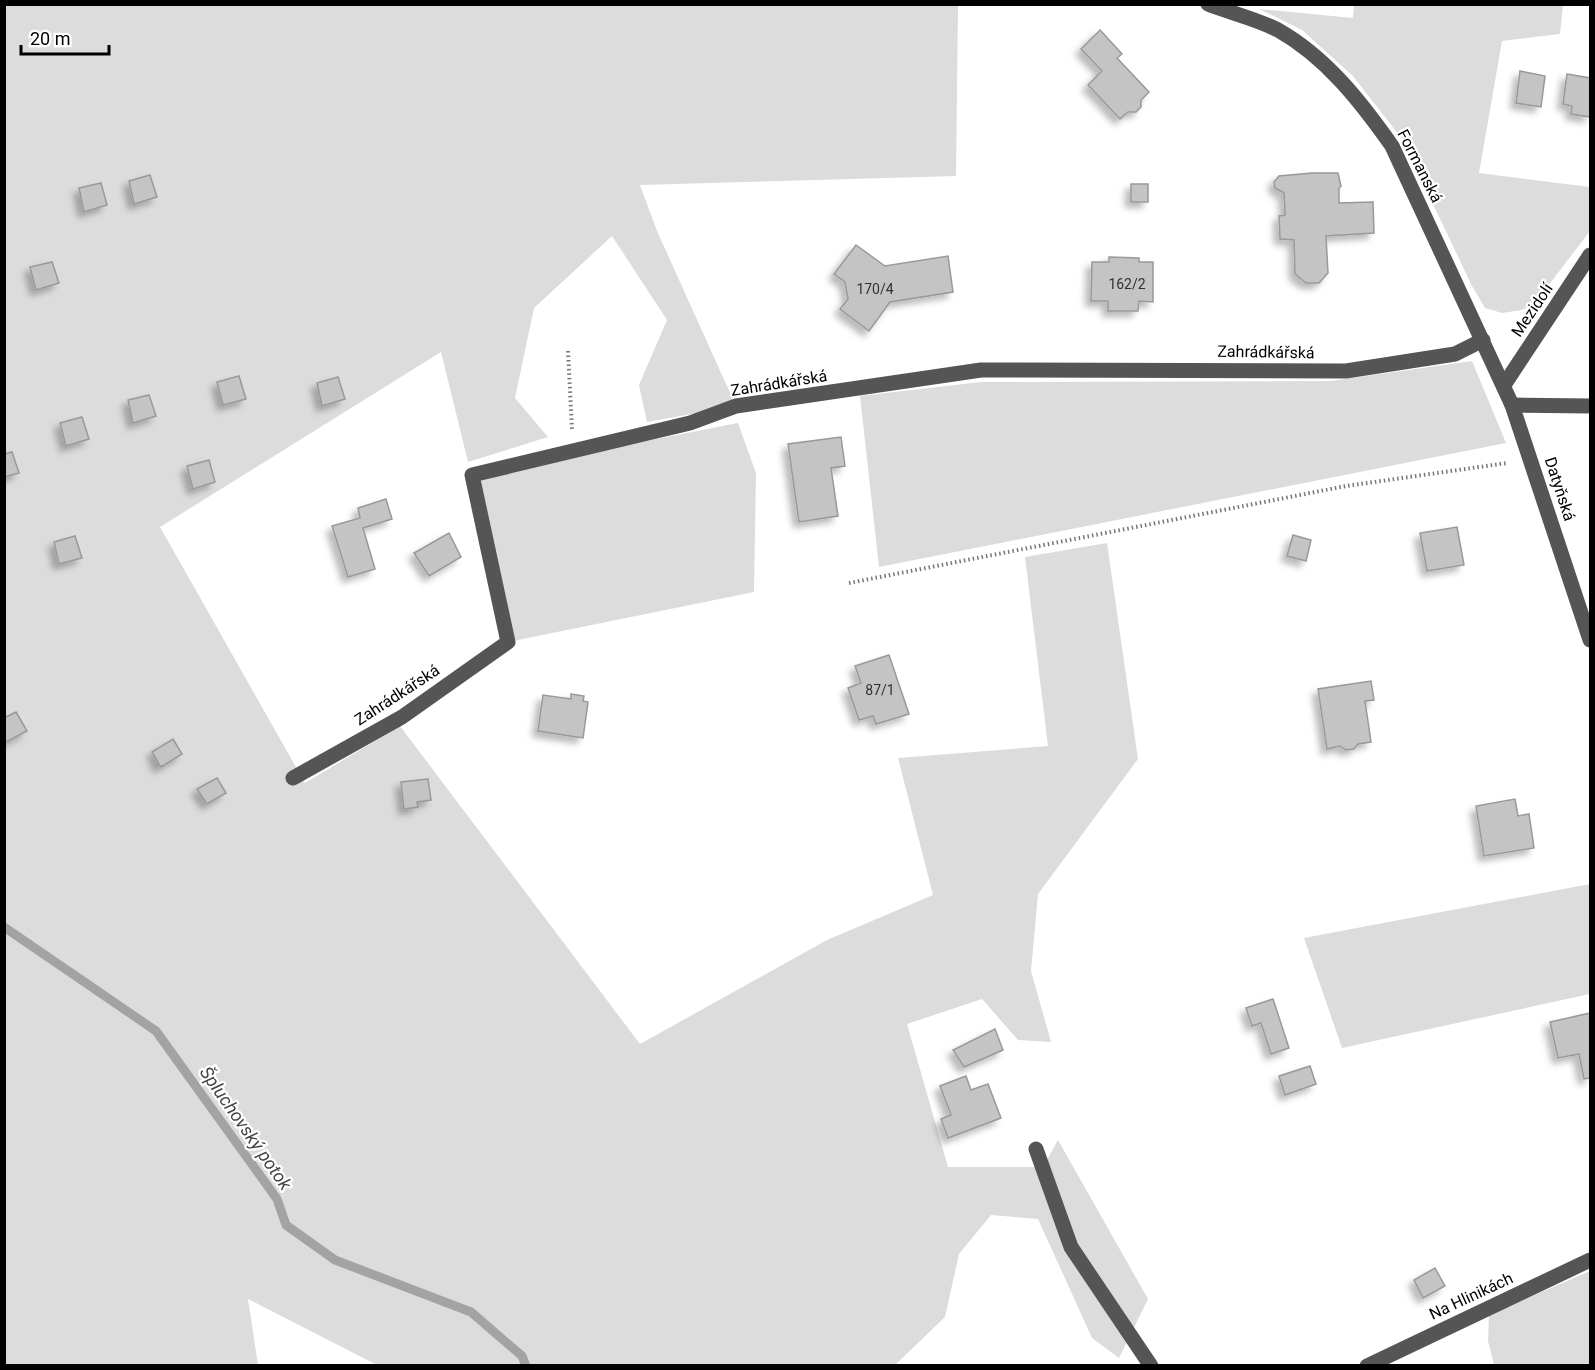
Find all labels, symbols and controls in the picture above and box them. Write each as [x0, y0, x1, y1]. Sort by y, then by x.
scale bar [21, 18, 110, 56]
text: 20 m [30, 28, 70, 49]
street label: Formanská [1393, 126, 1447, 206]
house number: 162/2 [1108, 276, 1146, 292]
street label: Mezidolí [1507, 279, 1557, 340]
house number: 170/4 [856, 281, 894, 297]
street label: Zahrádkářská [1217, 342, 1315, 362]
street label: Zahrádkářská [729, 366, 829, 400]
street label: Datyňská [1541, 455, 1579, 523]
street label: Zahrádkářská [351, 661, 443, 729]
house number: 87/1 [865, 682, 895, 698]
water label: Špluchovský potok [196, 1062, 297, 1195]
street label: Na Hlinikách [1426, 1268, 1516, 1324]

